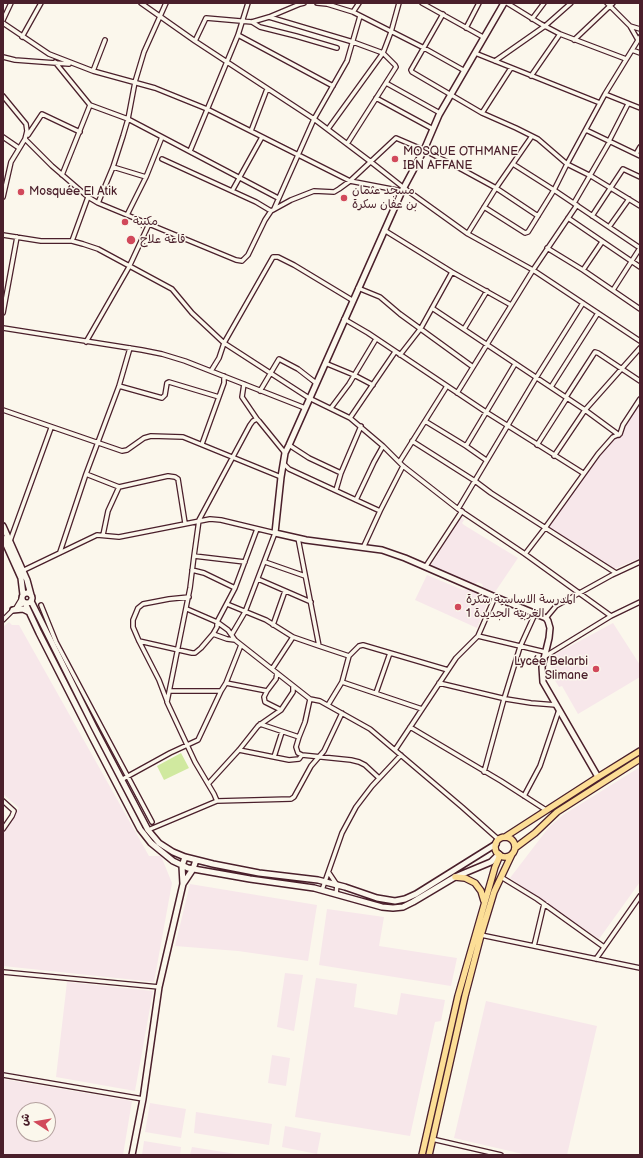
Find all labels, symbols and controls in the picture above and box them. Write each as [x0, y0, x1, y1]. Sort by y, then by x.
place label: MOSQUE OTHMANE IBN AFFANE [403, 145, 518, 173]
marker: MOSQUE OTHMANE IBN AFFANE [390, 154, 400, 164]
place label: مسجد عثمان بن عفان سكرة [352, 184, 417, 212]
place label: Mosquée El Atik [29, 185, 117, 199]
marker: Mosquée El Atik [16, 187, 26, 197]
marker: مسجد عثمان بن عفان سكرة [339, 193, 349, 203]
place label: مكتبة [133, 215, 158, 229]
marker: مكتبة [120, 217, 130, 227]
place label: قاعة علاج [140, 233, 186, 247]
marker: قاعة علاج [125, 234, 137, 246]
place label: المدرسة الاساسية سكرة الغربية الجديدة 1 [466, 593, 576, 621]
marker: المدرسة الاساسية سكرة الغربية الجديدة 1 [453, 602, 463, 612]
place label: Lycée Belarbi Slimane [514, 655, 588, 683]
marker: Lycée Belarbi Slimane [591, 664, 601, 674]
north arrow [16, 1102, 56, 1142]
text: ش [17, 1112, 32, 1127]

